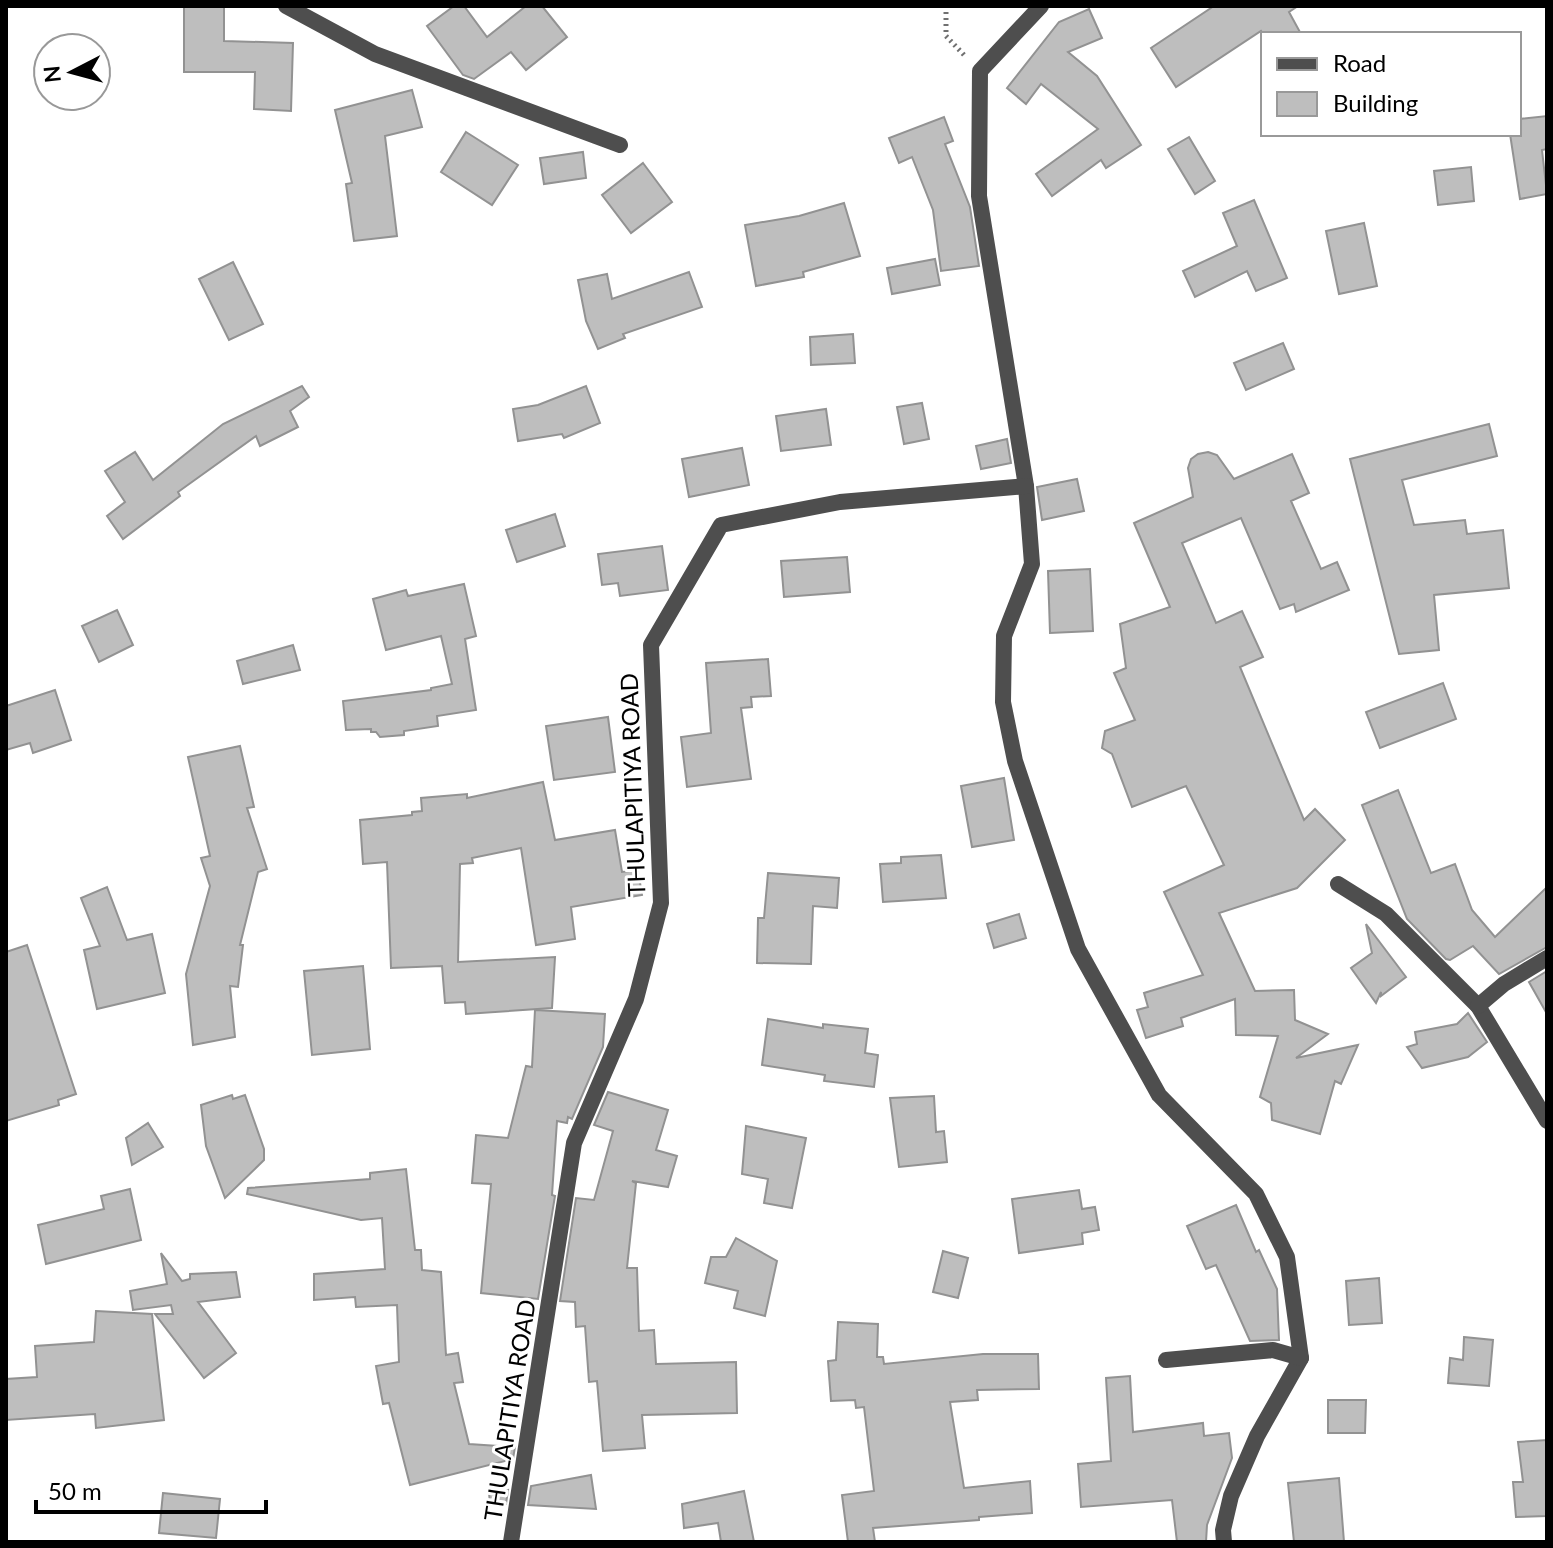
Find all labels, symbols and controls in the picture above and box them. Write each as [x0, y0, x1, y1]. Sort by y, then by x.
north arrow [32, 32, 112, 112]
legend [1261, 32, 1521, 136]
text: Road [1333, 48, 1386, 77]
text: N [37, 64, 66, 84]
text: Building [1333, 88, 1418, 117]
street label: THULAPITIYA ROAD [614, 673, 650, 897]
street label: THULAPITIYA ROAD [477, 1297, 541, 1523]
scale bar [36, 1464, 266, 1514]
text: 50 m [48, 1476, 102, 1505]

